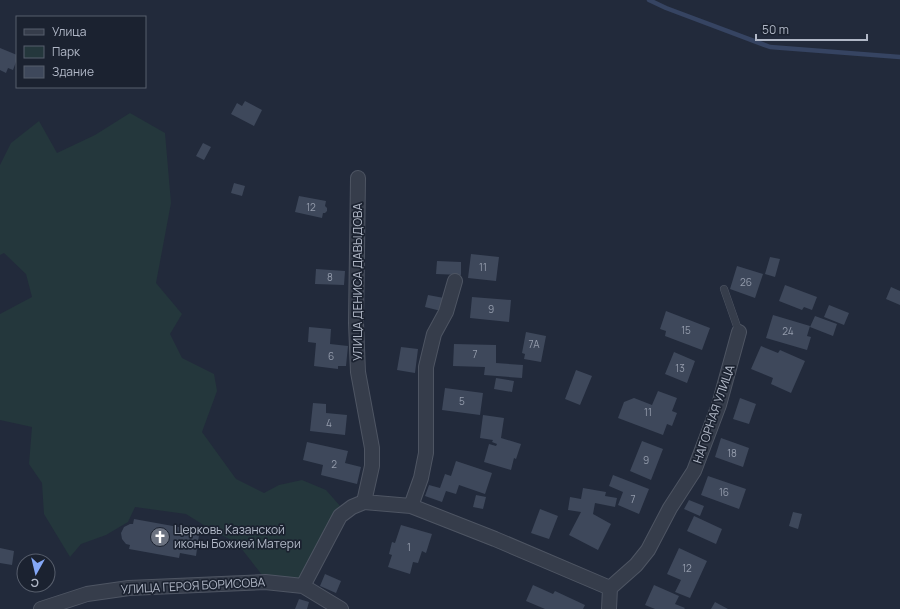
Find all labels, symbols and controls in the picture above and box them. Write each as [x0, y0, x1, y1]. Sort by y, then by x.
legend [16, 16, 146, 88]
scale bar [756, 16, 867, 42]
text: 50 m [762, 21, 789, 38]
text: Улица [52, 23, 86, 40]
text: Парк [52, 43, 81, 60]
text: Здание [52, 63, 94, 80]
house number: 12 [306, 200, 316, 214]
street label: УЛИЦА ДЕНИСА ДАВЫДОВА [349, 203, 366, 361]
house number: 11 [479, 260, 487, 274]
house number: 8 [327, 270, 333, 284]
house number: 26 [740, 275, 752, 289]
house number: 9 [488, 302, 494, 316]
house number: 15 [681, 323, 691, 337]
house number: 24 [782, 324, 794, 338]
house number: 7А [529, 337, 540, 351]
house number: 7 [472, 347, 478, 361]
house number: 6 [328, 349, 334, 363]
house number: 13 [675, 361, 685, 375]
street label: НАГОРНАЯ УЛИЦА [689, 362, 739, 465]
house number: 5 [459, 394, 465, 408]
house number: 11 [644, 405, 652, 419]
house number: 4 [326, 416, 332, 430]
house number: 18 [727, 446, 737, 460]
house number: 9 [643, 453, 649, 467]
house number: 2 [331, 457, 337, 471]
house number: 16 [719, 485, 729, 499]
house number: 7 [630, 492, 636, 506]
place label: Церковь Казанской иконы Божией Матери [174, 521, 301, 552]
church icon: Церковь Казанской иконы Божией Матери [149, 526, 171, 548]
house number: 1 [407, 540, 411, 554]
north arrow [16, 553, 56, 593]
house number: 12 [682, 561, 692, 575]
street label: УЛИЦА ГЕРОЯ БОРИСОВА [120, 573, 266, 598]
text: С [29, 575, 40, 591]

